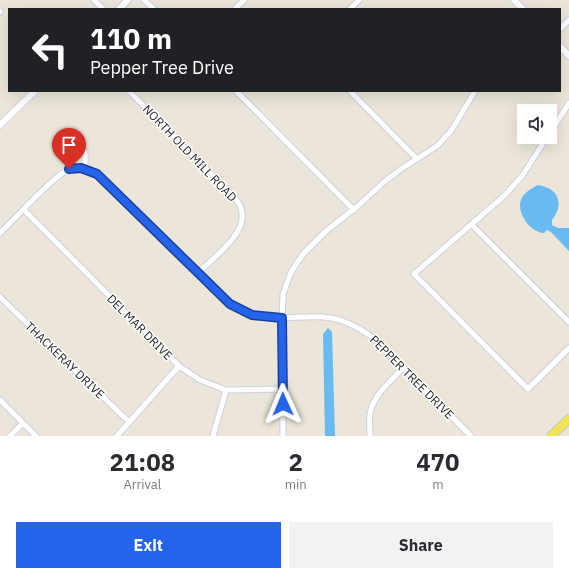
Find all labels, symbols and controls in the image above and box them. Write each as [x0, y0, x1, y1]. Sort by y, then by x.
text: 110 m [90, 20, 172, 57]
icon: left [24, 24, 76, 76]
text: Pepper Tree Drive [90, 56, 234, 79]
street label: NORTH OLD MILL ROAD [140, 101, 240, 205]
map controls [517, 104, 557, 144]
button: sound [517, 104, 557, 144]
pin [52, 128, 86, 169]
icon: arrive [58, 134, 80, 156]
street label: DEL MAR DRIVE [104, 291, 176, 363]
street label: THACKERAY DRIVE [22, 318, 108, 402]
street label: PEPPER TREE DRIVE [367, 332, 457, 422]
position arrow [262, 383, 304, 425]
text: 21:08 [110, 446, 175, 478]
text: 2 [288, 446, 303, 478]
text: 470 [416, 446, 459, 478]
text: Arrival [123, 476, 161, 493]
text: min [285, 476, 307, 493]
text: m [432, 476, 443, 493]
button: Exit [16, 522, 281, 568]
button: Share [289, 522, 553, 568]

